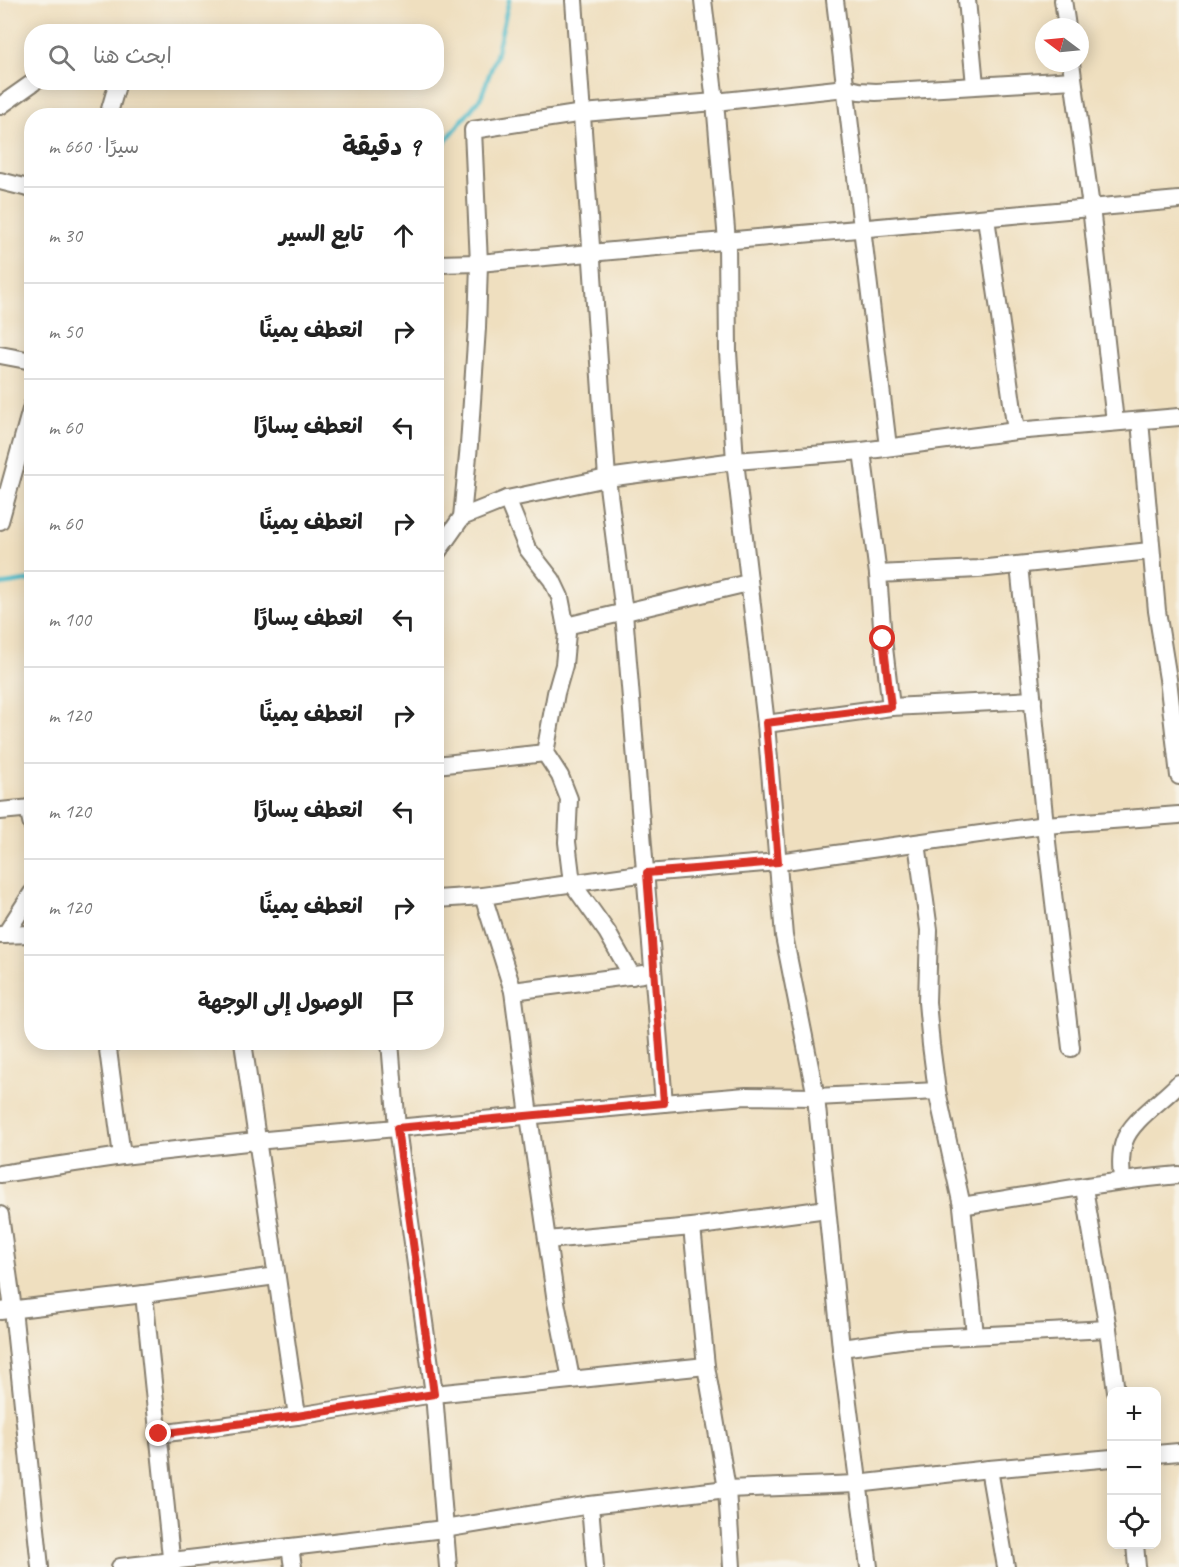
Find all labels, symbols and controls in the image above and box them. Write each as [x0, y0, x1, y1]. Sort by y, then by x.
north arrow [1035, 18, 1089, 72]
search box [24, 24, 444, 90]
icon: search [45, 41, 78, 74]
text: ابحث هنا [93, 42, 172, 70]
text: 9 دقيقة [342, 130, 420, 163]
text: سيرًا · 660 m [48, 134, 139, 159]
icon: ahead [387, 219, 420, 252]
text: تابع السير [279, 220, 363, 248]
text: 30 m [48, 223, 82, 248]
icon: right [387, 315, 420, 348]
text: انعطف يمينًا [259, 316, 363, 344]
text: 50 m [48, 319, 82, 344]
icon: left [387, 411, 420, 444]
text: انعطف يسارًا [254, 412, 363, 440]
text: 60 m [48, 415, 82, 440]
icon: right [387, 507, 420, 540]
text: انعطف يمينًا [259, 508, 363, 536]
text: 60 m [48, 511, 82, 536]
icon: left [387, 603, 420, 636]
text: انعطف يسارًا [254, 604, 363, 632]
text: 100 m [48, 607, 91, 632]
route start [869, 625, 895, 651]
icon: right [387, 699, 420, 732]
text: انعطف يمينًا [259, 700, 363, 728]
text: 120 m [48, 703, 91, 728]
icon: left [387, 795, 420, 828]
text: انعطف يسارًا [254, 796, 363, 824]
text: 120 m [48, 799, 91, 824]
icon: right [387, 891, 420, 924]
text: انعطف يمينًا [259, 892, 363, 920]
text: 120 m [48, 895, 91, 920]
icon: arrive [387, 987, 420, 1020]
text: الوصول إلى الوجهة [198, 988, 363, 1016]
map controls [1107, 1387, 1161, 1549]
button: + [1107, 1387, 1161, 1441]
route end [145, 1420, 171, 1446]
button: − [1107, 1441, 1161, 1495]
button: locate [1107, 1495, 1161, 1549]

